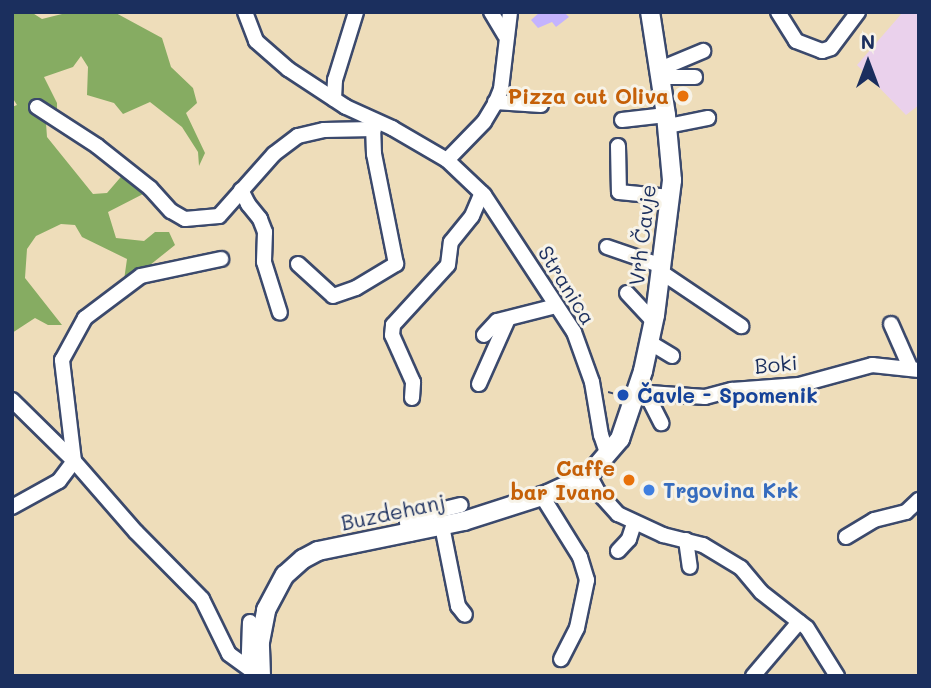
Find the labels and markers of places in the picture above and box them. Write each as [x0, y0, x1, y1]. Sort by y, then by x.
place label: Pizza cut Oliva [508, 83, 669, 109]
marker: Pizza cut Oliva [675, 88, 691, 104]
place label: Čavle - Spomenik [637, 382, 818, 408]
marker: Čavle - Spomenik [615, 387, 631, 403]
place label: Caffe bar Ivano [510, 455, 615, 505]
marker: Caffe bar Ivano [621, 472, 637, 488]
place label: Trgovina Krk [663, 477, 799, 503]
marker: Trgovina Krk [641, 482, 657, 498]

